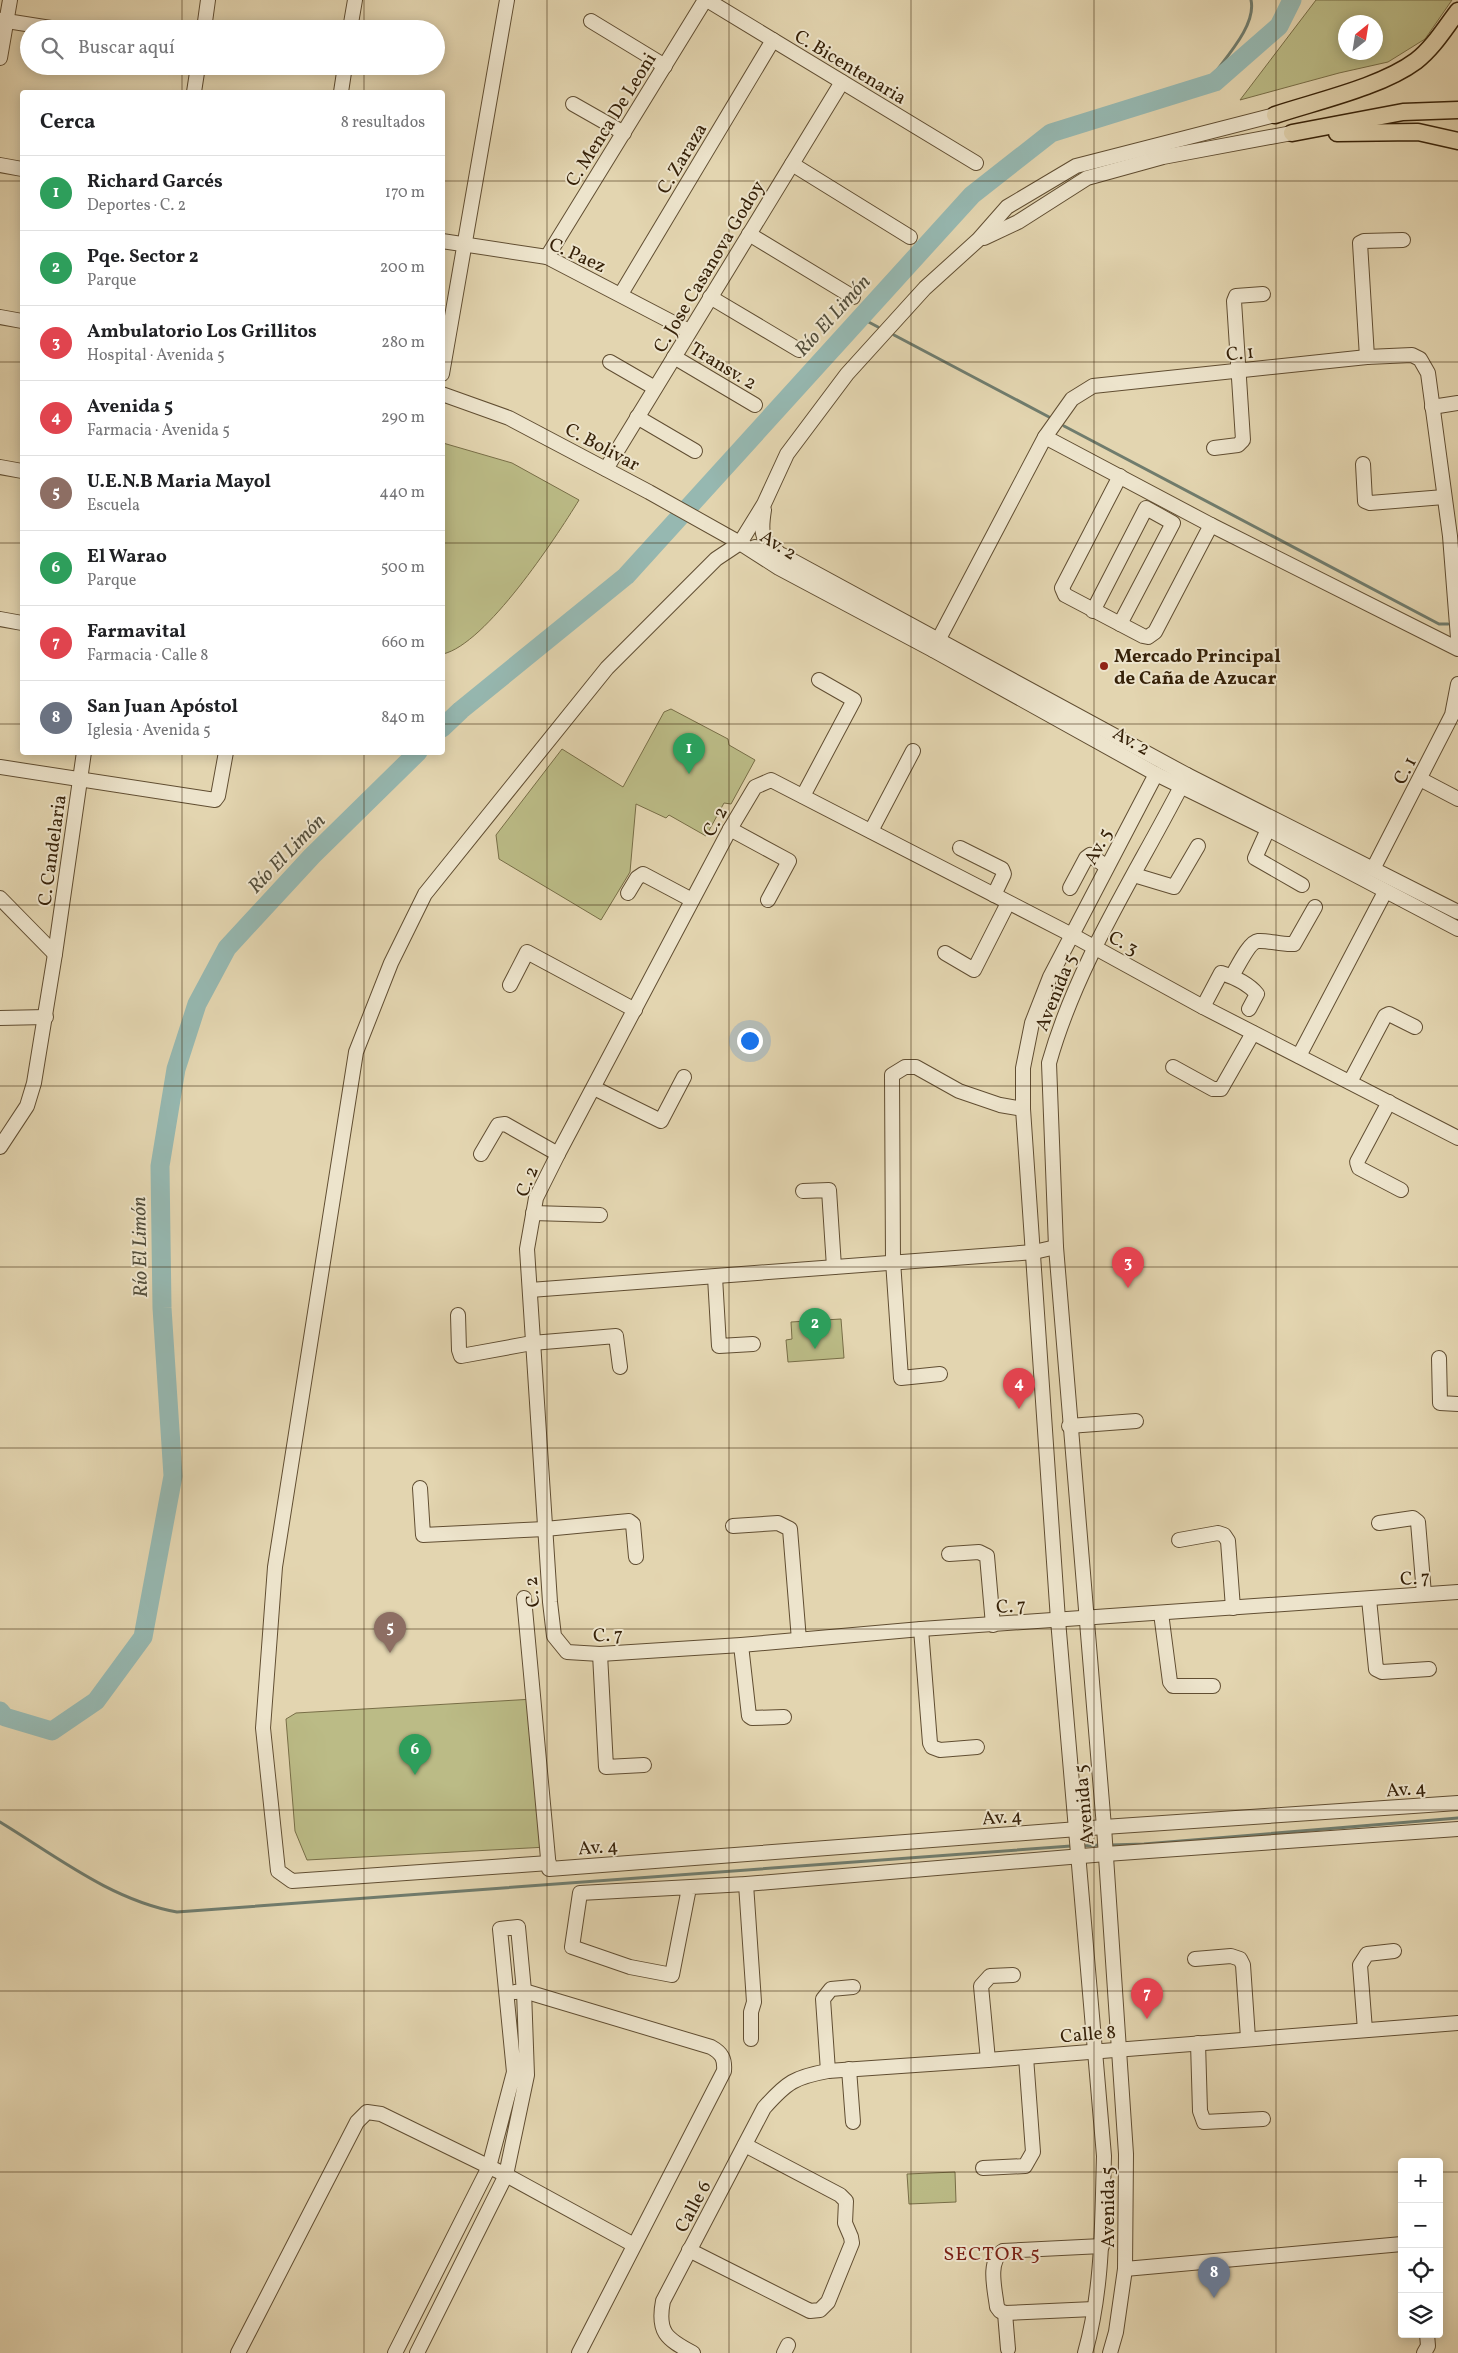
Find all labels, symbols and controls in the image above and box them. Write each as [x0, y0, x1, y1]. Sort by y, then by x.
north arrow [1338, 15, 1383, 60]
search box [20, 20, 445, 75]
street label: C. Bicentenaria [789, 24, 911, 111]
icon: search [38, 34, 66, 62]
text: Buscar aquí [78, 35, 175, 61]
street label: C. Menca De Leoni [560, 48, 664, 192]
text: Cerca [40, 108, 95, 137]
text: 8 resultados [341, 112, 425, 134]
street label: C. Zaraza [651, 119, 714, 199]
text: Richard Garcés [87, 169, 223, 195]
street label: C. Jose Casanova Godoy [648, 176, 772, 358]
text: 1 [53, 182, 59, 204]
text: 170 m [385, 182, 425, 204]
text: Deportes · C. 2 [87, 195, 186, 217]
street label: C. Paez [545, 232, 610, 280]
text: Pqe. Sector 2 [87, 244, 199, 270]
text: 2 [52, 257, 60, 279]
text: 200 m [380, 257, 425, 279]
water label: Río El Limón [789, 269, 878, 363]
text: Parque [87, 270, 136, 292]
text: Ambulatorio Los Grillitos [87, 319, 317, 345]
text: 3 [52, 332, 60, 354]
text: 280 m [381, 332, 425, 354]
street label: Transv. 2 [685, 337, 761, 397]
street label: C. 1 [1225, 340, 1256, 368]
text: Hospital · Avenida 5 [87, 345, 225, 367]
text: Avenida 5 [87, 394, 173, 420]
text: 4 [51, 407, 61, 429]
text: 290 m [381, 407, 425, 429]
street label: C. Bolivar [560, 417, 644, 478]
text: Farmacia · Avenida 5 [87, 420, 230, 442]
text: U.E.N.B Maria Mayol [87, 469, 271, 495]
text: 5 [52, 482, 60, 504]
text: 440 m [379, 482, 425, 504]
text: Escuela [87, 495, 140, 517]
street label: Av. 2 [754, 524, 801, 567]
text: El Warao [87, 544, 167, 570]
text: 6 [52, 557, 60, 579]
text: 500 m [381, 557, 425, 579]
text: Parque [87, 570, 136, 592]
text: Farmavital [87, 619, 186, 645]
text: 7 [52, 632, 60, 654]
text: 660 m [382, 632, 425, 654]
place label: Mercado Principal de Caña de Azucar [1114, 644, 1281, 692]
text: Farmacia · Calle 8 [87, 645, 208, 667]
marker: Mercado Principal de Caña de Azucar [1098, 660, 1110, 672]
text: San Juan Apóstol [87, 694, 238, 720]
text: 8 [52, 707, 60, 729]
text: 840 m [381, 707, 425, 729]
text: Iglesia · Avenida 5 [87, 720, 211, 742]
street label: Av. 2 [1108, 721, 1154, 763]
pin: 1 [673, 733, 705, 774]
street label: C. 1 [1388, 752, 1424, 789]
street label: C. Candelaria [32, 793, 74, 908]
street label: C. 2 [697, 802, 735, 842]
water label: Río El Limón [242, 808, 333, 901]
street label: Av. 5 [1078, 824, 1119, 870]
street label: C. 3 [1103, 925, 1143, 963]
street label: Avenida 5 [1030, 950, 1084, 1035]
your location [737, 1028, 763, 1054]
street label: C. 2 [510, 1163, 546, 1201]
water label: Río El Limón [126, 1196, 156, 1298]
pin: 3 [1112, 1247, 1144, 1288]
pin: 2 [799, 1308, 831, 1349]
pin: 4 [1003, 1368, 1035, 1409]
street label: C. 7 [1399, 1565, 1431, 1593]
street label: C. 2 [519, 1575, 547, 1608]
street label: C. 7 [995, 1593, 1027, 1621]
pin: 5 [374, 1612, 406, 1653]
street label: C. 7 [593, 1622, 623, 1650]
pin: 6 [399, 1734, 431, 1775]
street label: Avenida 5 [1069, 1763, 1101, 1846]
street label: Av. 4 [1385, 1776, 1427, 1804]
street label: Av. 4 [981, 1804, 1023, 1832]
street label: Av. 4 [577, 1834, 619, 1862]
pin: 7 [1131, 1978, 1163, 2019]
street label: Calle 8 [1059, 2020, 1117, 2050]
map controls [1398, 2158, 1443, 2338]
button: + [1398, 2158, 1443, 2203]
street label: Avenida 5 [1096, 2166, 1122, 2248]
street label: Calle 6 [669, 2176, 718, 2238]
button: − [1398, 2203, 1443, 2248]
district label: SECTOR 5 [943, 2241, 1041, 2269]
button: locate [1398, 2248, 1443, 2293]
pin: 8 [1198, 2257, 1230, 2298]
button: layers [1398, 2293, 1443, 2338]

